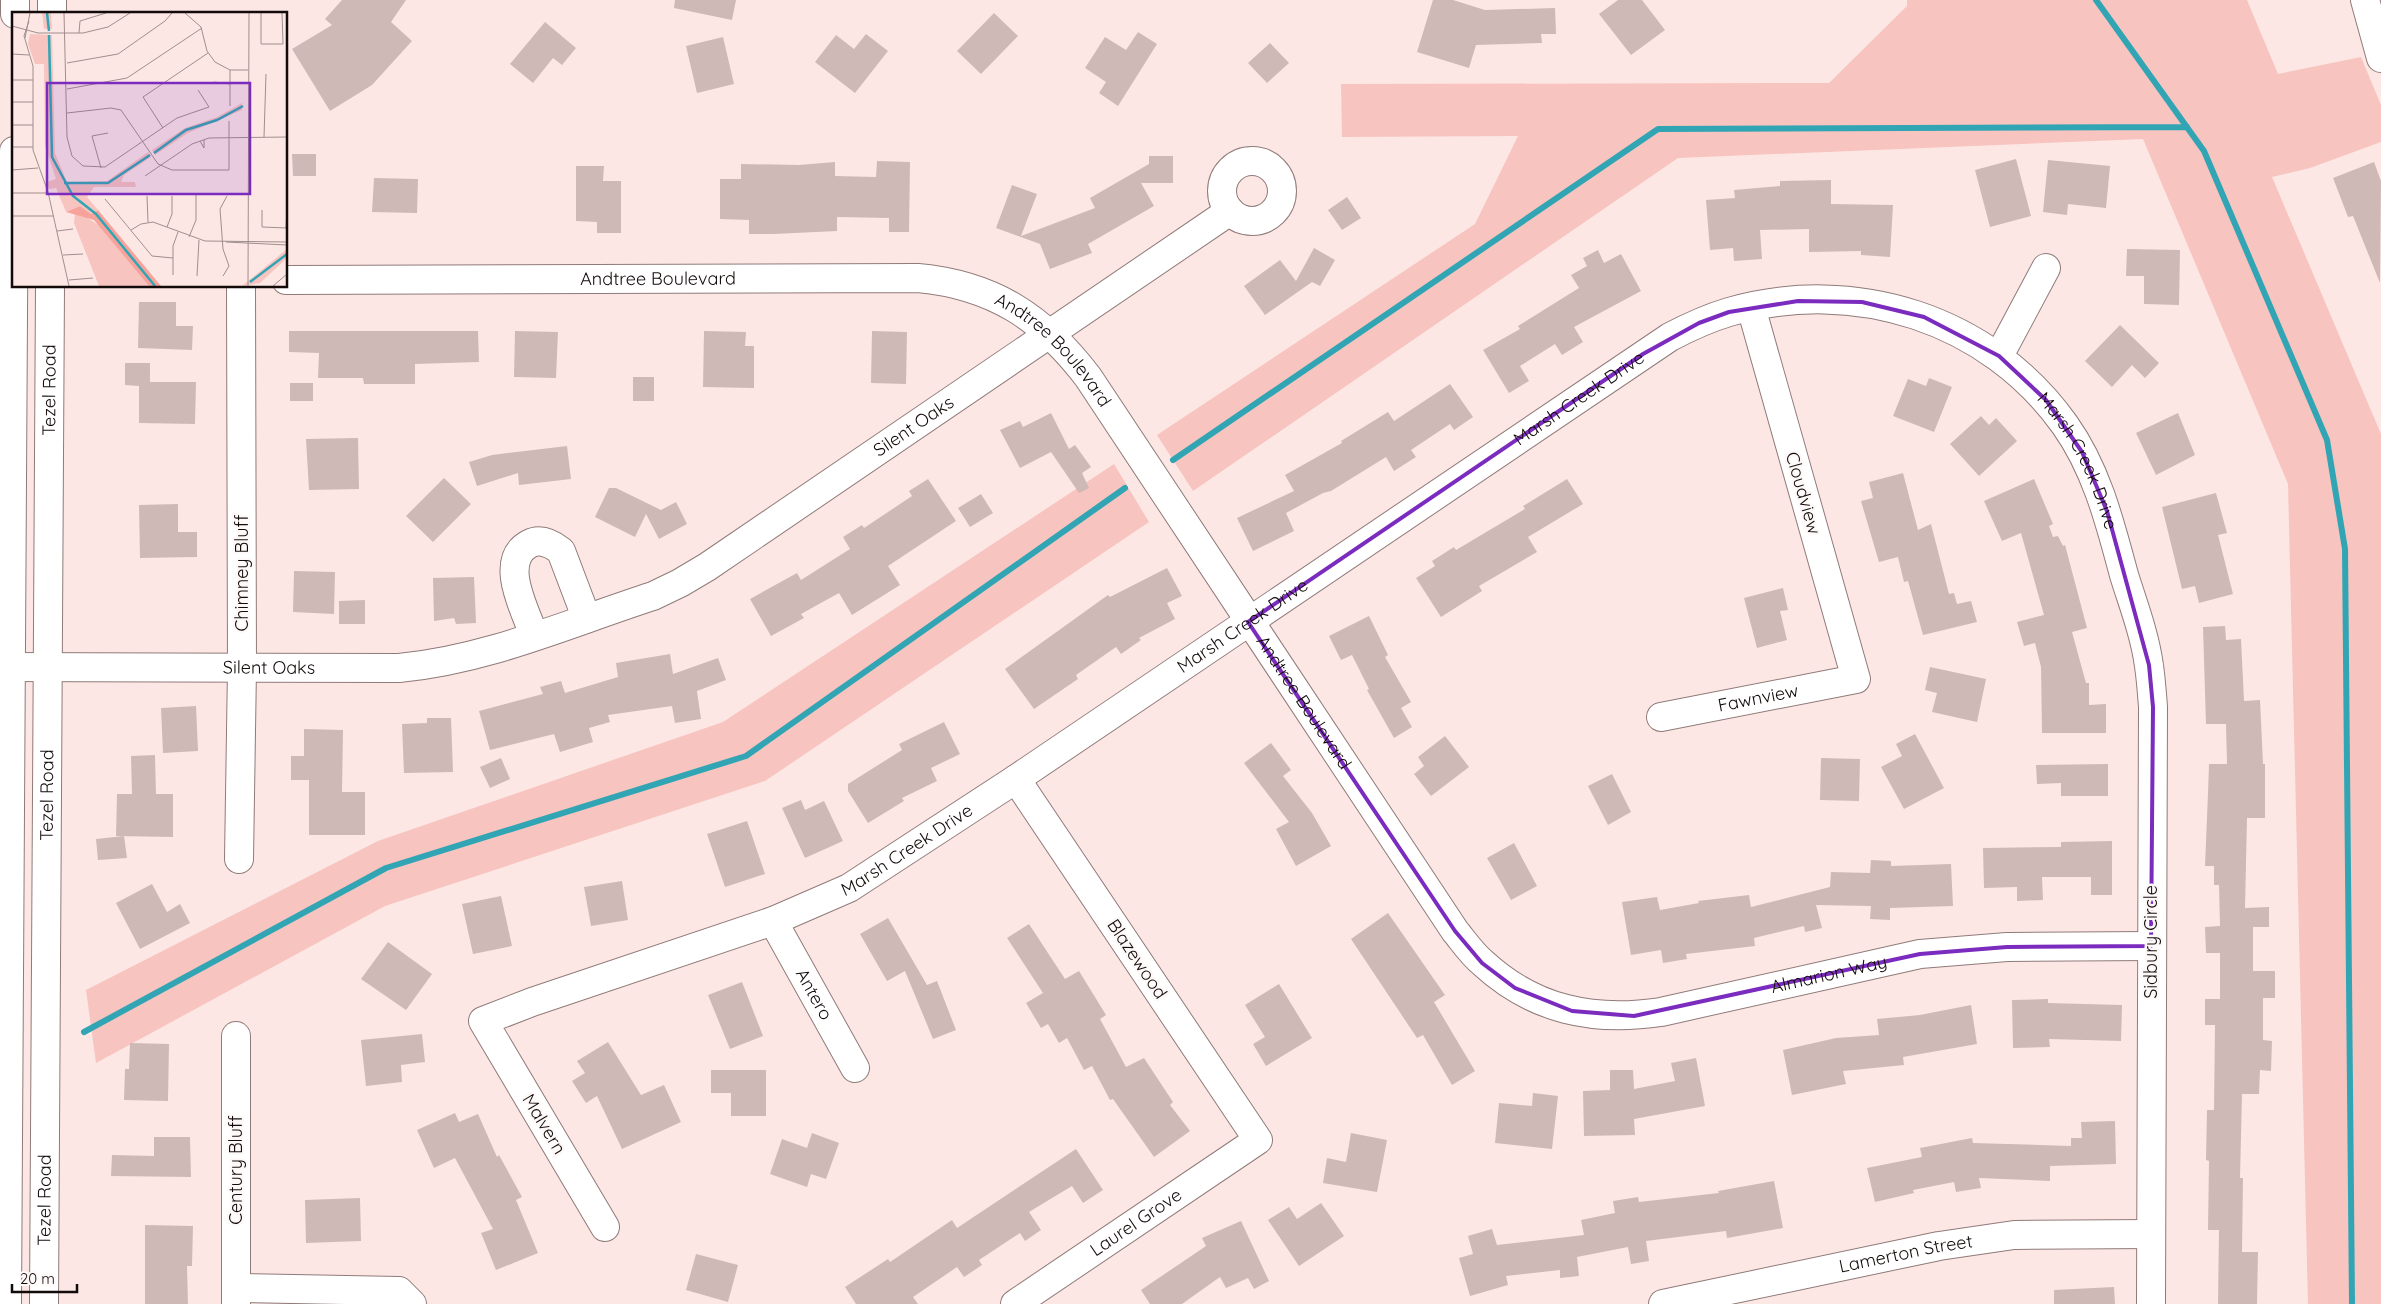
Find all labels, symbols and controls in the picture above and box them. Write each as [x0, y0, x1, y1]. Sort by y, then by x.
inset map [12, 12, 288, 288]
street label: Andtree Boulevard [580, 267, 736, 290]
street label: Andtree Boulevard [991, 287, 1117, 411]
street label: Tezel Road [37, 344, 61, 436]
street label: Marsh Creek Drive [1509, 346, 1649, 450]
street label: Marsh Creek Drive [2032, 387, 2123, 532]
street label: Silent Oaks [869, 390, 958, 461]
street label: Cloudview [1781, 449, 1826, 537]
street label: Chimney Bluff [230, 515, 253, 631]
street label: Marsh Creek Drive [1173, 573, 1312, 678]
street label: Andtree Boulevard [1252, 631, 1357, 774]
street label: Silent Oaks [223, 656, 315, 679]
street label: Fawnview [1716, 678, 1800, 717]
street label: Tezel Road [35, 749, 58, 841]
street label: Marsh Creek Drive [837, 798, 977, 901]
street label: Sidbury Circle [2139, 885, 2162, 999]
street label: Blazewood [1102, 914, 1173, 1003]
street label: Almarion Way [1768, 950, 1889, 998]
street label: Antero [791, 964, 838, 1024]
street label: Malvern [517, 1089, 571, 1158]
street label: Century Bluff [224, 1115, 247, 1225]
street label: Tezel Road [32, 1154, 56, 1246]
street label: Laurel Grove [1085, 1183, 1186, 1261]
street label: Lamerton Street [1837, 1229, 1974, 1278]
scale bar [12, 1262, 78, 1294]
text: 20 m [20, 1269, 55, 1288]

